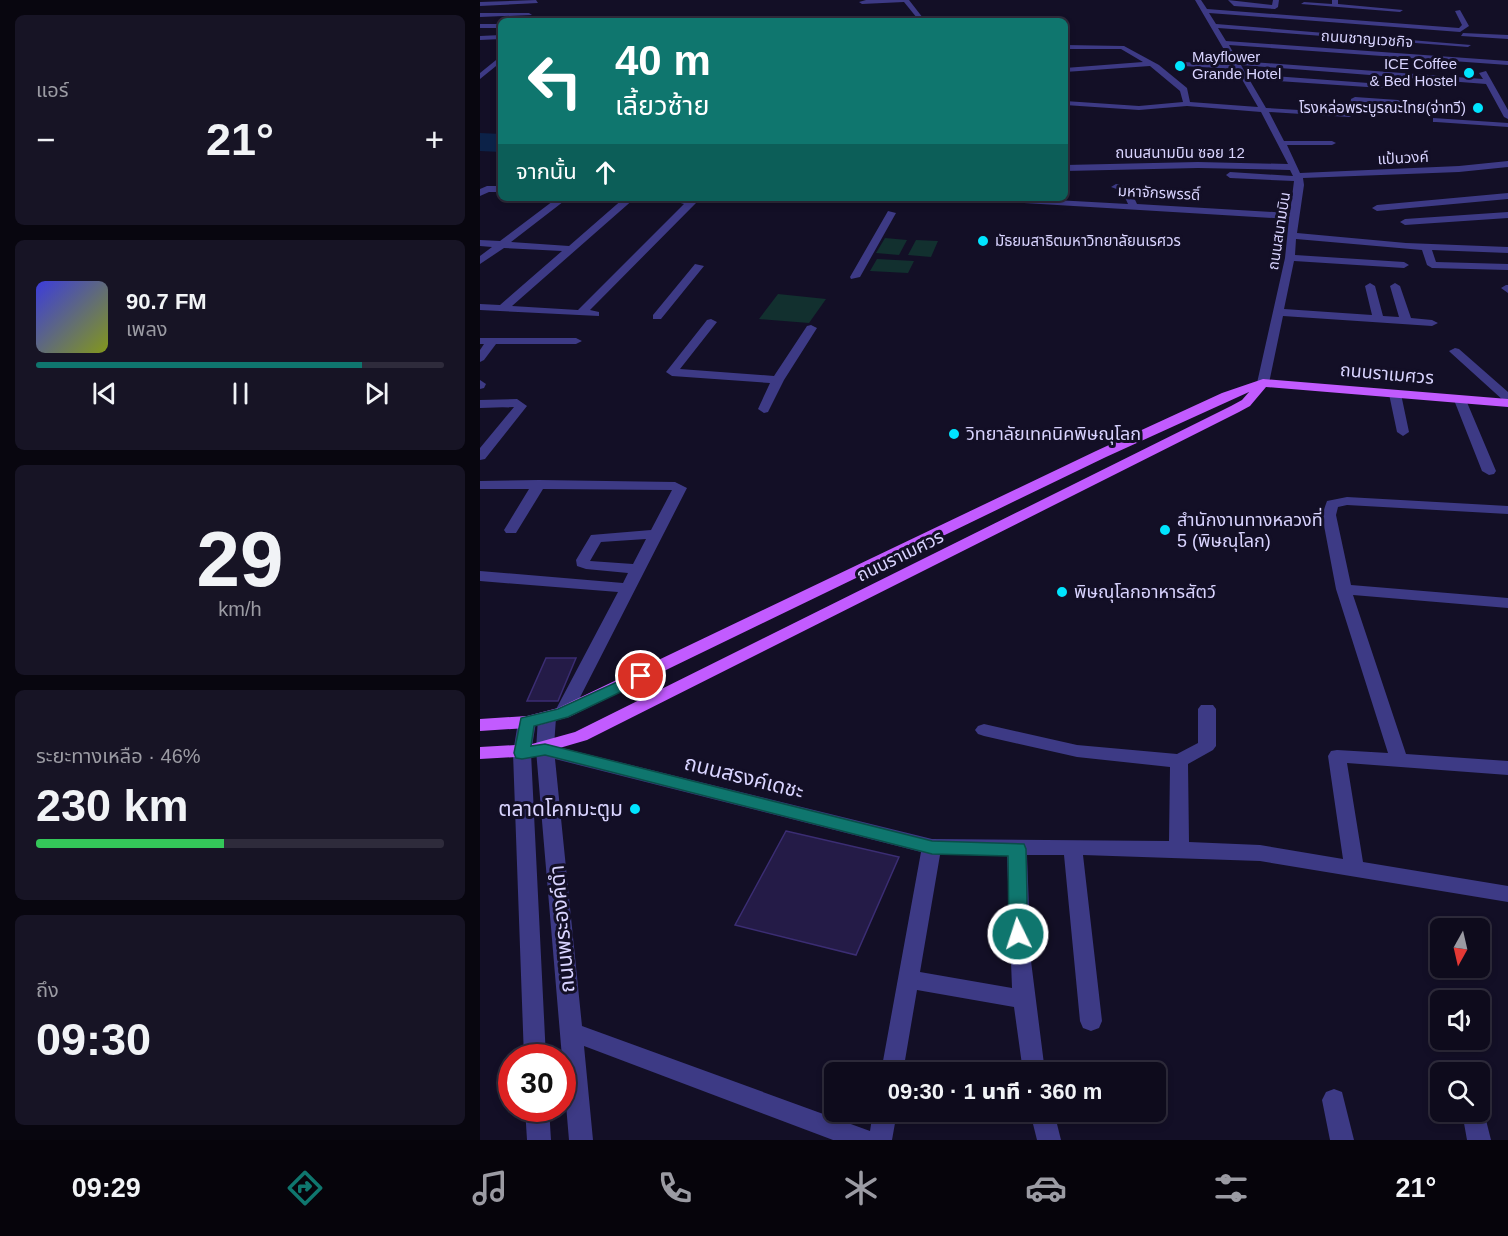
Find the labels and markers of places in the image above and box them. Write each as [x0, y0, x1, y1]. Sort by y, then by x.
place label: Mayflower Grande Hotel [1192, 48, 1281, 82]
place label: ICE Coffee & Bed Hostel [1369, 55, 1457, 89]
marker: Mayflower Grande Hotel [1173, 59, 1187, 73]
marker: ICE Coffee & Bed Hostel [1462, 66, 1476, 80]
place label: โรงหล่อพระบูรณะไทย(จ่าทวี) [1299, 99, 1466, 117]
marker: โรงหล่อพระบูรณะไทย(จ่าทวี) [1471, 101, 1485, 115]
place label: มัธยมสาธิตมหาวิทยาลัยนเรศวร [995, 232, 1181, 249]
marker: มัธยมสาธิตมหาวิทยาลัยนเรศวร [976, 234, 990, 248]
place label: วิทยาลัยเทคนิคพิษณุโลก [965, 424, 1141, 445]
marker: วิทยาลัยเทคนิคพิษณุโลก [947, 427, 961, 441]
place label: สำนักงานทางหลวงที่ 5 (พิษณุโลก) [1177, 507, 1323, 552]
marker: สำนักงานทางหลวงที่ 5 (พิษณุโลก) [1158, 523, 1172, 537]
place label: พิษณุโลกอาหารสัตว์ [1074, 582, 1216, 603]
marker: พิษณุโลกอาหารสัตว์ [1055, 585, 1069, 599]
pin [615, 650, 666, 701]
place label: ตลาดโคกมะตูม [498, 797, 623, 822]
marker: ตลาดโคกมะตูม [628, 802, 642, 816]

